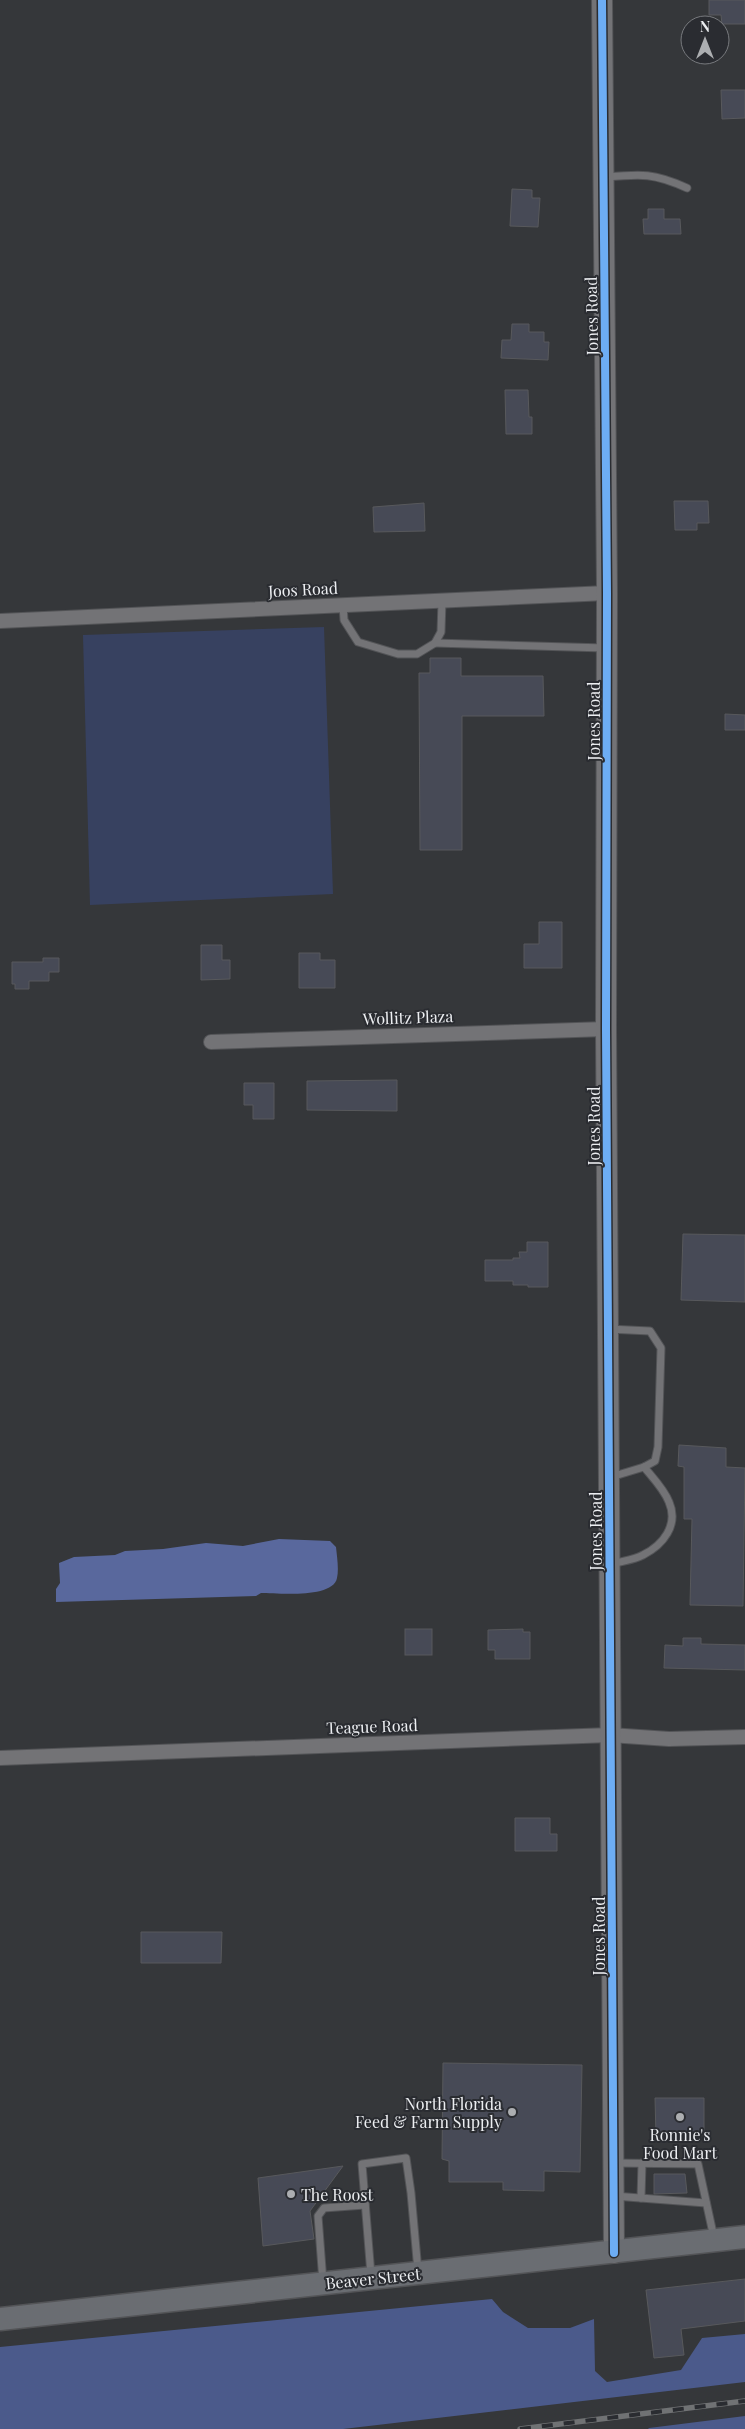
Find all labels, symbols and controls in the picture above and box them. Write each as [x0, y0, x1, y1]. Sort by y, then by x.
north arrow [680, 15, 730, 65]
text: N [700, 17, 710, 36]
street label: Jones Road [580, 276, 602, 357]
street label: Joos Road [266, 577, 339, 601]
street label: Jones Road [583, 682, 604, 761]
street label: Wollitz Plaza [361, 1005, 454, 1029]
street label: Jones Road [583, 1087, 604, 1166]
street label: Jones Road [585, 1492, 606, 1571]
street label: Teague Road [326, 1714, 418, 1738]
street label: Jones Road [588, 1897, 609, 1976]
place label: North Florida Feed & Farm Supply [355, 2093, 502, 2132]
marker: North Florida Feed & Farm Supply [506, 2106, 518, 2118]
marker: Ronnie's Food Mart [674, 2111, 686, 2123]
place label: Ronnie's Food Mart [643, 2124, 717, 2163]
place label: The Roost [301, 2184, 373, 2205]
marker: The Roost [285, 2188, 297, 2200]
street label: Beaver Street [324, 2263, 422, 2293]

